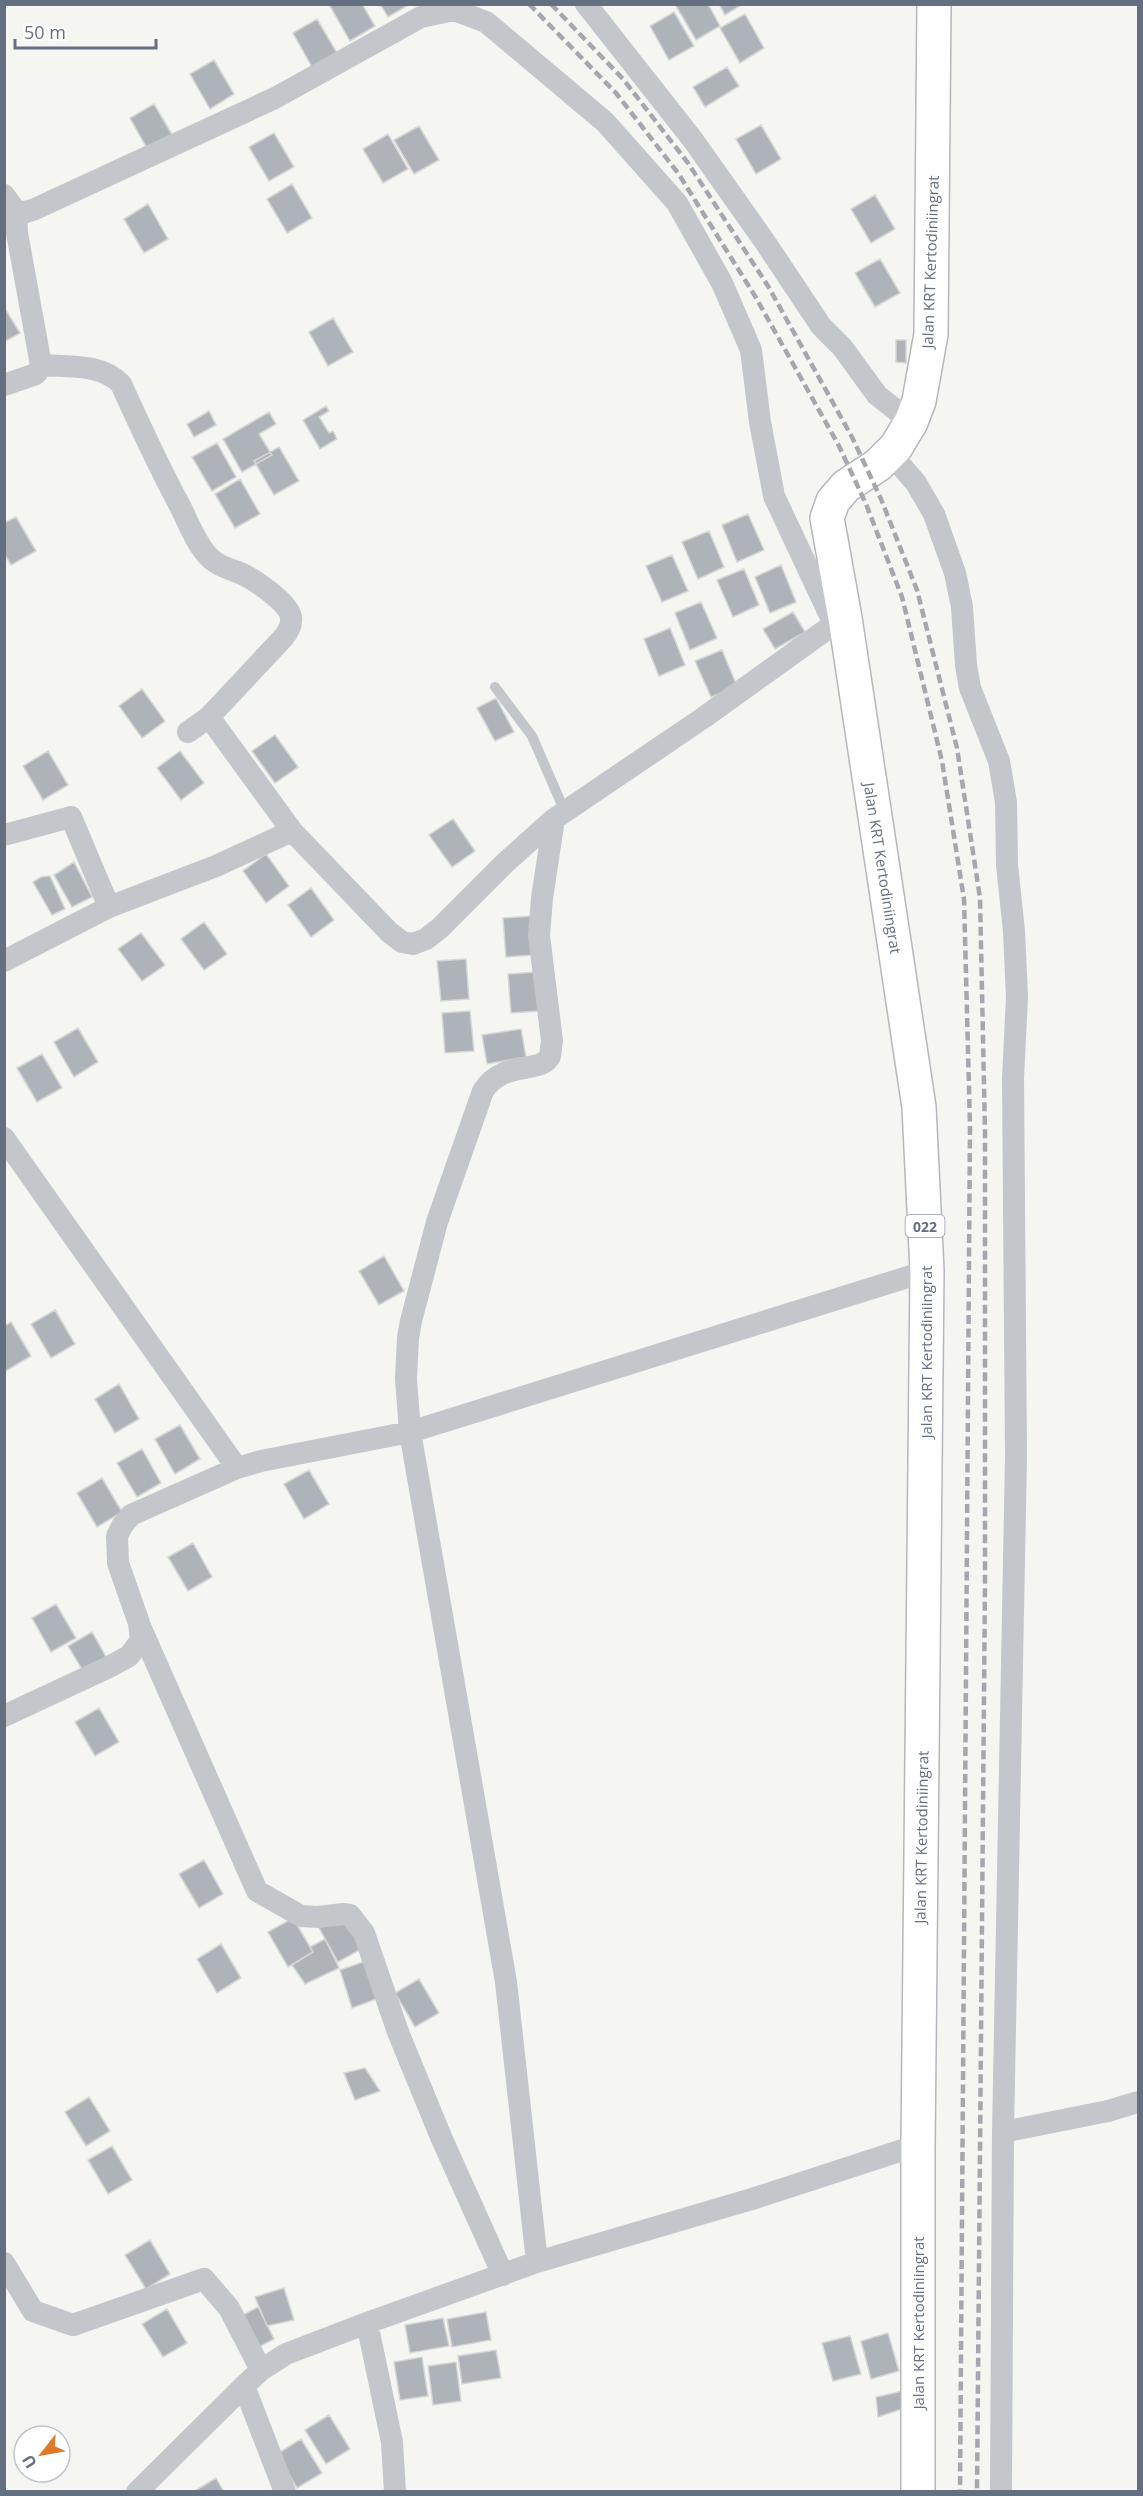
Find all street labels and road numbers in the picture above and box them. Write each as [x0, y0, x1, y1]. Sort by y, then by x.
street label: Jalan KRT Kertodiniingrat [917, 175, 943, 351]
street label: Jalan KRT Kertodiniingrat [859, 779, 906, 955]
road number: 022 [906, 1215, 944, 1237]
street label: Jalan KRT Kertodiniingrat [916, 1265, 936, 1441]
street label: Jalan KRT Kertodiniingrat [909, 1750, 933, 1926]
street label: Jalan KRT Kertodiniingrat [908, 2236, 928, 2412]

